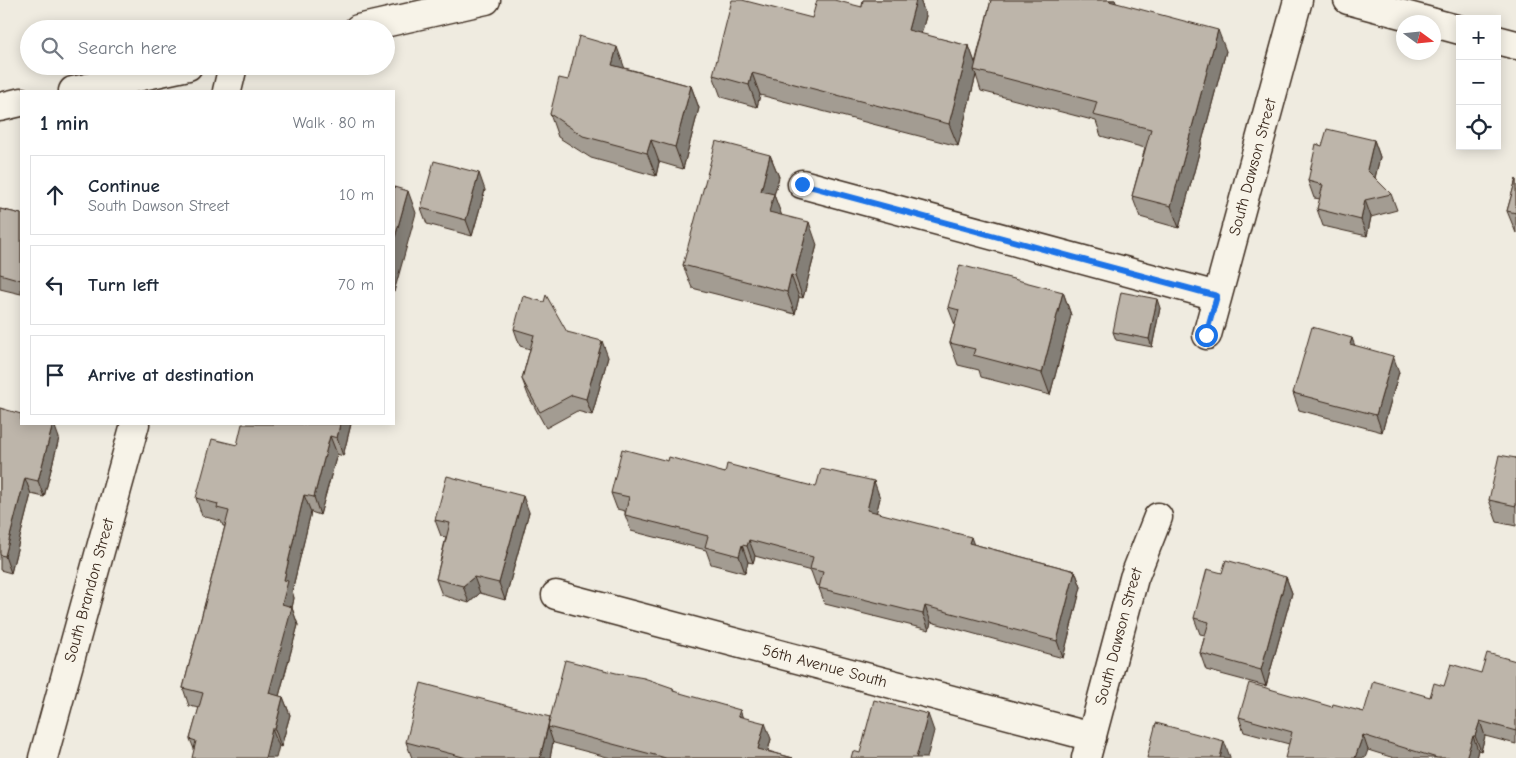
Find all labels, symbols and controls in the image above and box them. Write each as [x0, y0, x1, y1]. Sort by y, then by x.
north arrow [1396, 15, 1441, 60]
map controls [1456, 15, 1501, 150]
button: + [1456, 15, 1501, 60]
search box [20, 20, 395, 75]
icon: search [38, 34, 66, 62]
text: Search here [78, 37, 177, 59]
button: − [1456, 60, 1501, 105]
street label: South Dawson Street [1225, 96, 1280, 238]
button: locate [1456, 105, 1501, 150]
text: 1 min [40, 111, 89, 135]
text: Walk · 80 m [293, 114, 375, 132]
route end [791, 173, 814, 196]
text: Continue [88, 175, 160, 197]
icon: ahead [41, 181, 69, 209]
text: 10 m [339, 186, 374, 204]
text: South Dawson Street [88, 197, 229, 215]
icon: left [41, 271, 69, 299]
text: Turn left [88, 274, 159, 296]
text: 70 m [338, 276, 374, 294]
route start [1195, 324, 1218, 347]
icon: arrive [41, 361, 69, 389]
text: Arrive at destination [88, 364, 254, 386]
street label: South Brandon Street [61, 516, 118, 664]
street label: South Dawson Street [1092, 565, 1146, 707]
street label: 56th Avenue South [760, 641, 889, 691]

